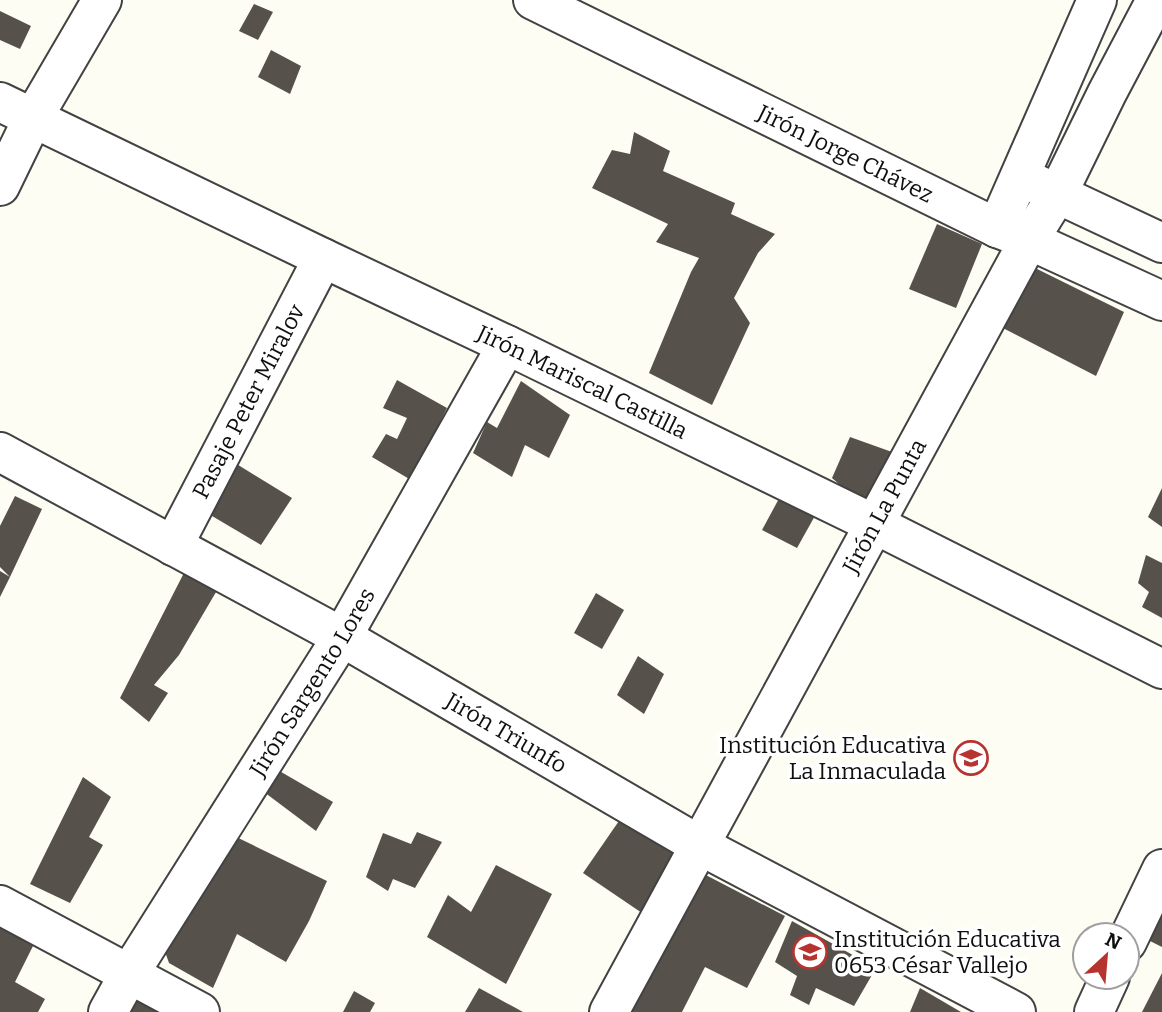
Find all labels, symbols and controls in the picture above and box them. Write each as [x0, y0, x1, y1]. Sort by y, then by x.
street label: Jirón Jorge Chávez [752, 98, 938, 208]
street label: Pasaje Peter Miralov [186, 299, 311, 503]
street label: Jirón Mariscal Castilla [471, 318, 693, 445]
street label: Jirón La Punta [836, 434, 932, 579]
street label: Jirón Sargento Lores [243, 583, 381, 783]
street label: Jirón Triunfo [440, 686, 572, 779]
place label: Institución Educativa La Inmaculada [719, 731, 946, 785]
school or university icon: Institución Educativa La Inmaculada [952, 739, 990, 777]
north arrow [1071, 921, 1141, 991]
place label: Institución Educativa 0653 César Vallejo [834, 925, 1061, 979]
text: N [1102, 928, 1125, 955]
school or university icon: Institución Educativa 0653 César Vallejo [791, 933, 829, 971]

